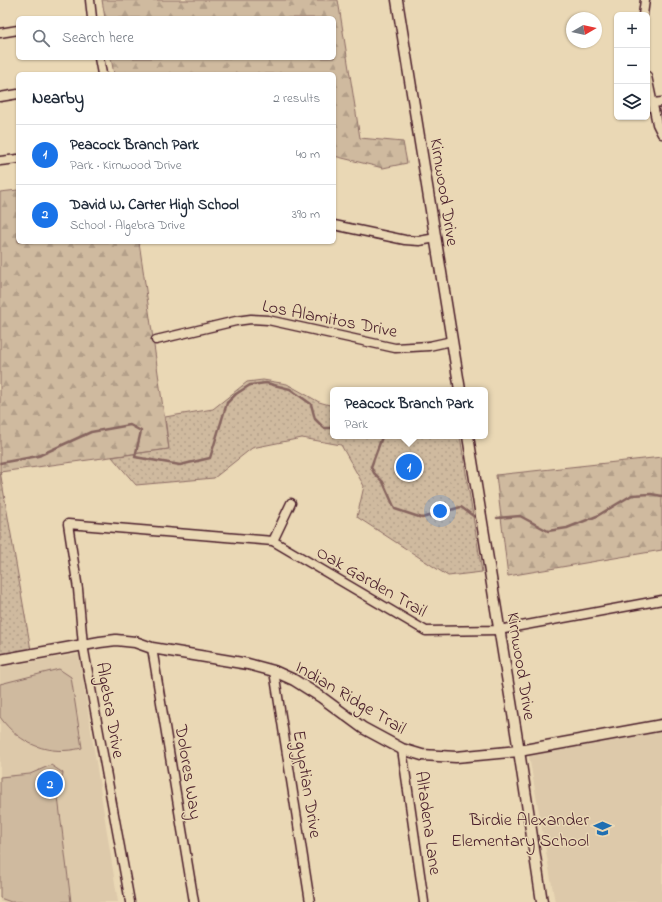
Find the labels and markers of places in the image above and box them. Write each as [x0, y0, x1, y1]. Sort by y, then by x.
pin: 1 [396, 452, 422, 482]
pin: 2 [37, 769, 63, 799]
place label: Birdie Alexander Elementary School [451, 808, 589, 855]
school or university icon: Birdie Alexander Elementary School [592, 819, 612, 839]

